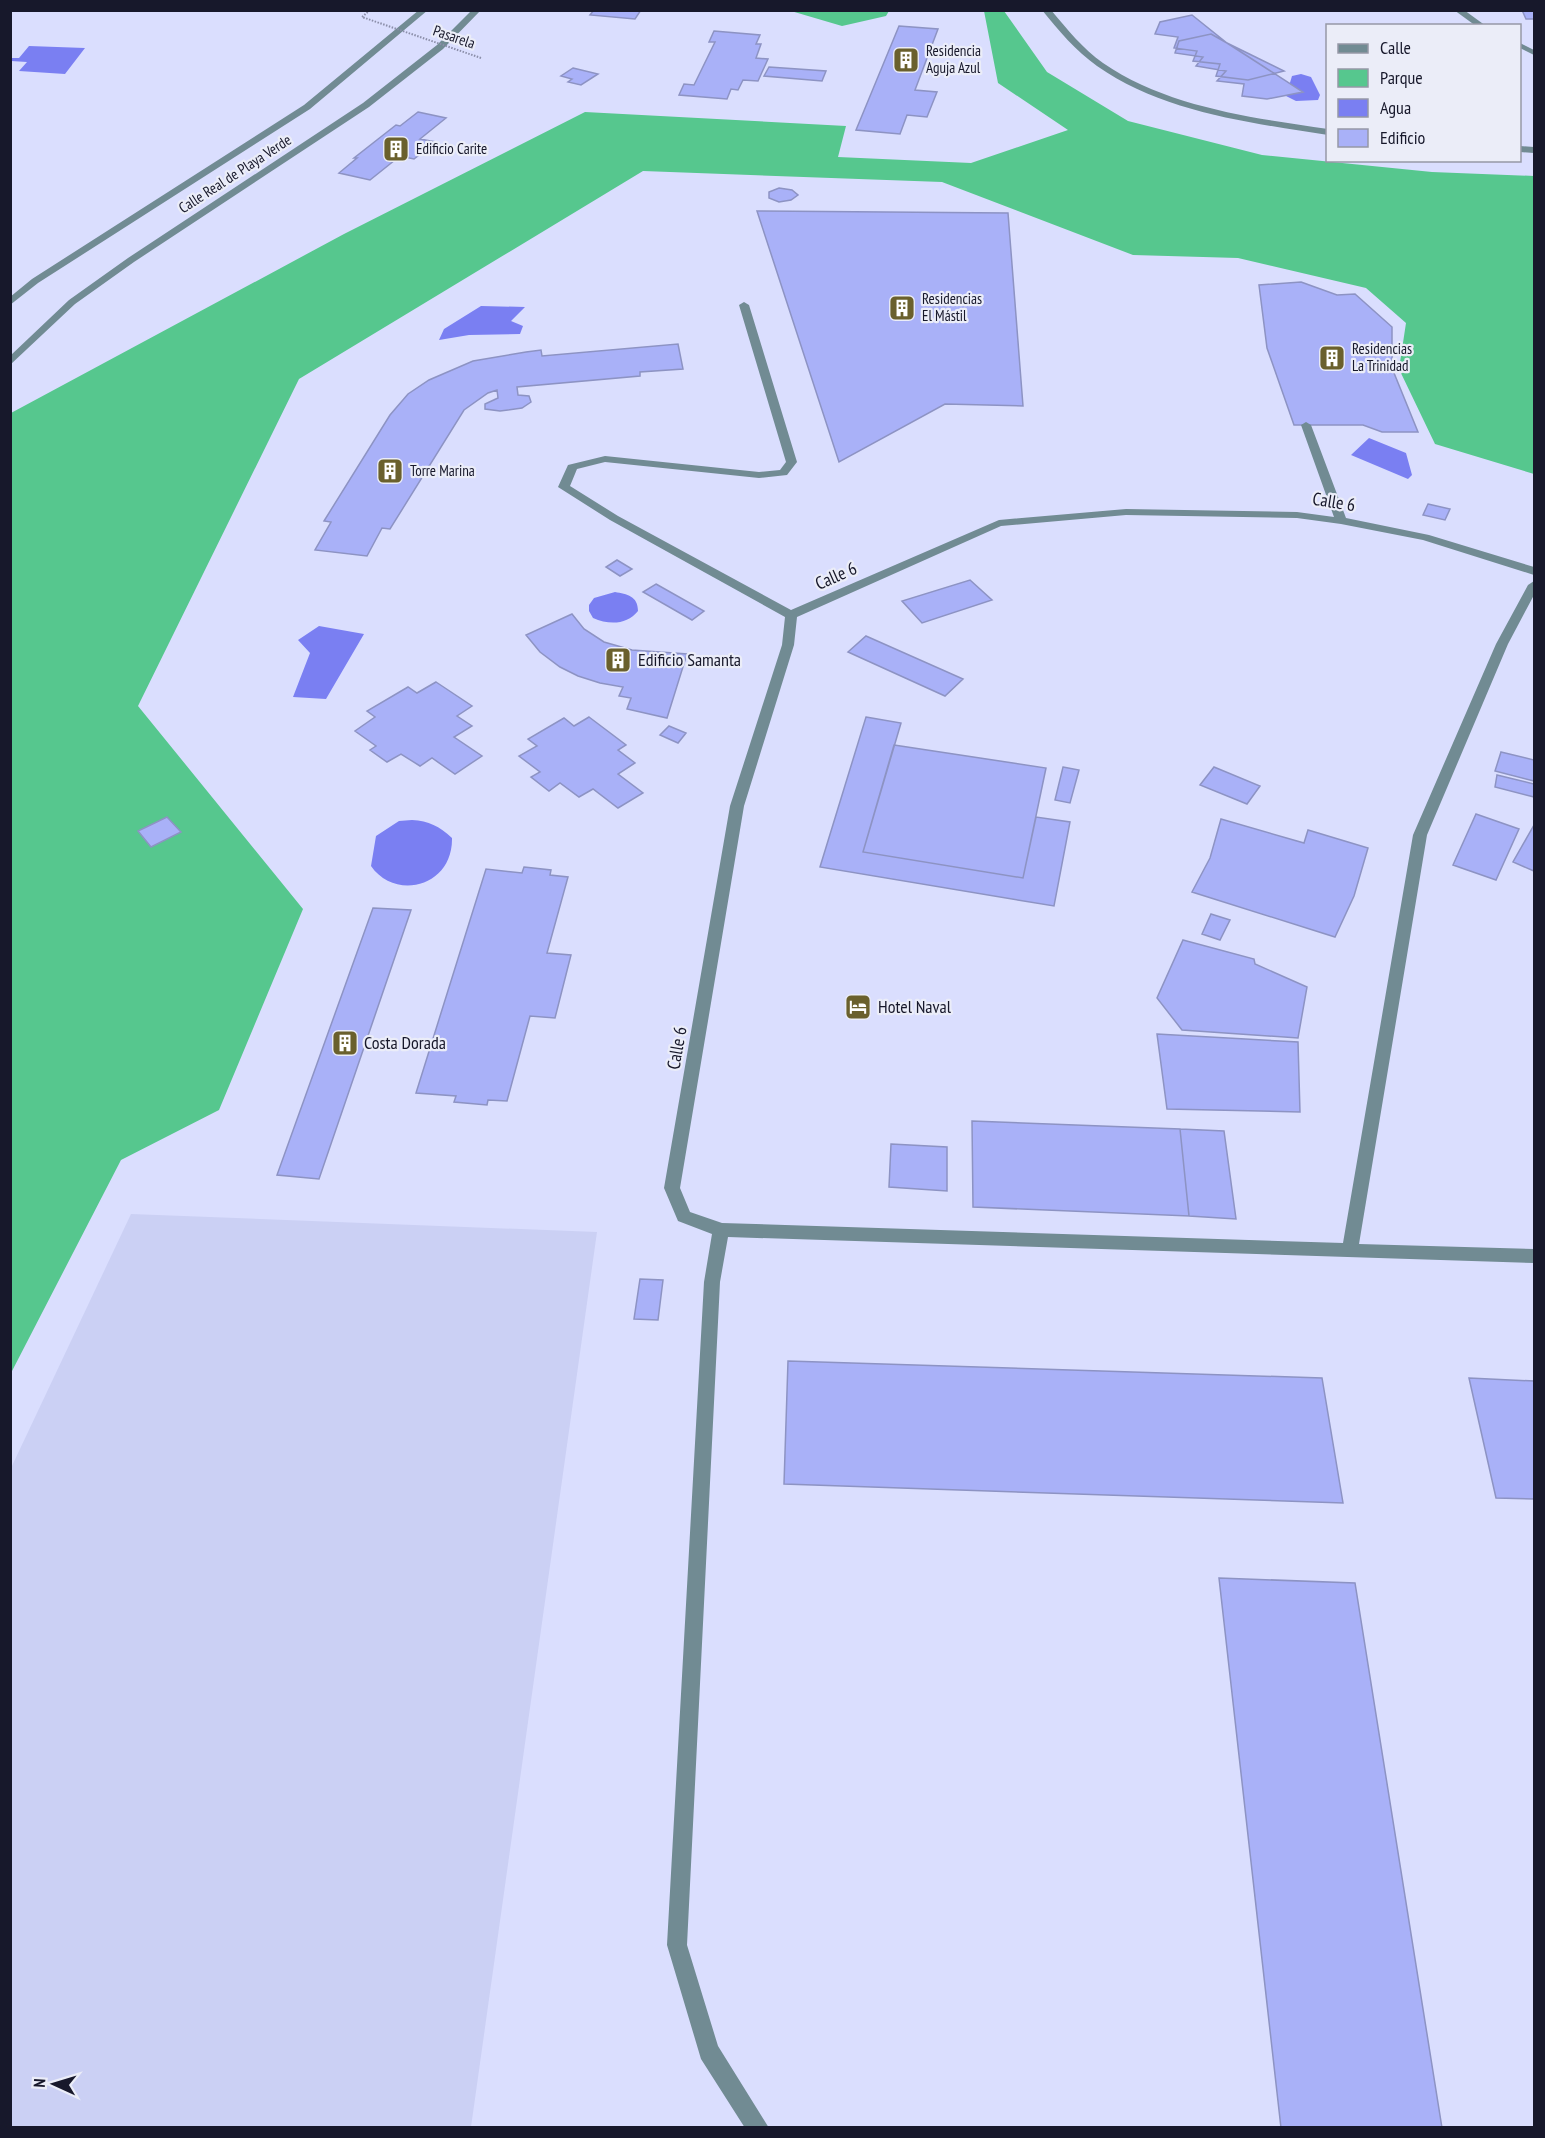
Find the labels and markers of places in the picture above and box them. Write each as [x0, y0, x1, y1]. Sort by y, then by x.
place label: Residencia Aguja Azul [926, 41, 981, 77]
building icon: Residencia Aguja Azul [891, 45, 921, 75]
building icon: Edificio Carite [381, 134, 411, 164]
place label: Edificio Carite [416, 139, 487, 158]
place label: Residencias El Mástil [922, 289, 982, 325]
building icon: Residencias El Mástil [887, 293, 917, 323]
place label: Residencias La Trinidad [1352, 339, 1412, 375]
building icon: Residencias La Trinidad [1317, 343, 1347, 373]
building icon: Torre Marina [375, 456, 405, 486]
place label: Torre Marina [410, 461, 475, 480]
building icon: Edificio Samanta [603, 645, 633, 675]
place label: Edificio Samanta [638, 648, 741, 671]
hotel icon: Hotel Naval [843, 992, 873, 1022]
place label: Hotel Naval [878, 995, 952, 1018]
building icon: Costa Dorada [330, 1028, 360, 1058]
place label: Costa Dorada [364, 1031, 446, 1054]

